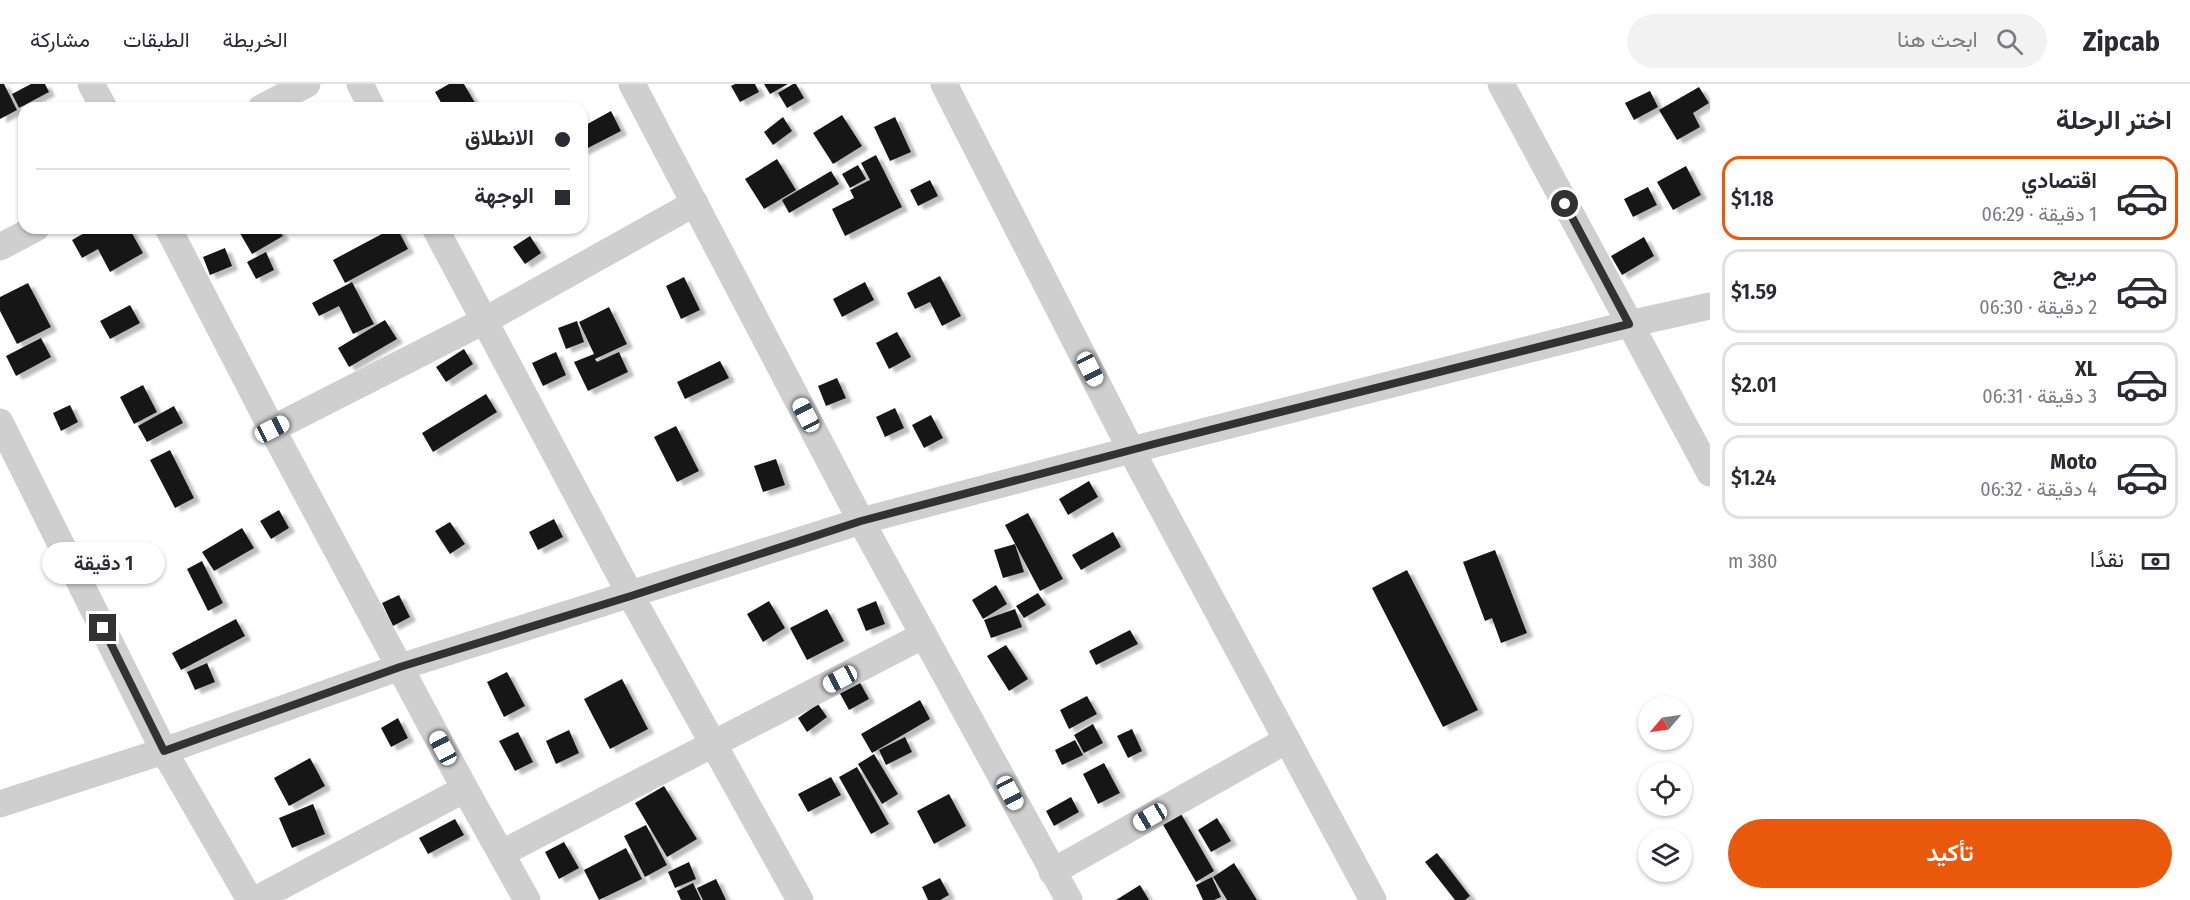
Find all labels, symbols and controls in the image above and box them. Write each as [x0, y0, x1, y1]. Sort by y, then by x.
search box [1627, 14, 2047, 68]
icon: search [1993, 25, 2026, 58]
text: Zipcab [2083, 25, 2160, 58]
text: ابحث هنا [1897, 26, 1978, 53]
text: مشاركة [30, 27, 90, 53]
text: الطبقات [123, 27, 190, 53]
text: الخريطة [223, 27, 288, 53]
text: اختر الرحلة [2056, 104, 2172, 136]
text: الانطلاق [465, 124, 534, 151]
text: اقتصادي [2021, 167, 2097, 194]
icon: car [2115, 171, 2169, 225]
text: الوجهة [474, 182, 534, 209]
text: $1.18 [1731, 185, 1774, 212]
route start [1551, 190, 1578, 217]
text: 1 دقيقة · 06:29 [1982, 202, 2097, 226]
text: مريح [2053, 260, 2097, 287]
icon: car [2115, 264, 2169, 318]
text: $1.59 [1731, 278, 1777, 305]
text: 2 دقيقة · 06:30 [1979, 295, 2097, 319]
car [1074, 349, 1106, 389]
text: XL [2075, 355, 2097, 382]
icon: car [2115, 357, 2169, 411]
text: $2.01 [1731, 371, 1777, 398]
text: 3 دقيقة · 06:31 [1982, 384, 2097, 408]
car [790, 395, 822, 435]
car [252, 413, 292, 445]
text: Moto [2050, 448, 2097, 475]
icon: car [2115, 450, 2169, 504]
text: $1.24 [1731, 464, 1776, 491]
text: 4 دقيقة · 06:32 [1980, 477, 2097, 501]
callout: 1 دقيقة [42, 541, 164, 583]
icon: cash [2139, 545, 2172, 578]
text: نقدًا [2090, 546, 2124, 573]
text: 380 m [1728, 549, 1778, 573]
text: 1 دقيقة [74, 551, 133, 575]
route end [89, 614, 116, 641]
car [820, 663, 860, 695]
north arrow [1638, 696, 1692, 750]
map controls [1638, 696, 1692, 882]
car [427, 728, 459, 768]
button: locate [1638, 762, 1692, 816]
car [994, 773, 1026, 813]
car [1130, 800, 1170, 834]
button: تأكيد [1728, 819, 2172, 888]
button: layers [1638, 828, 1692, 882]

